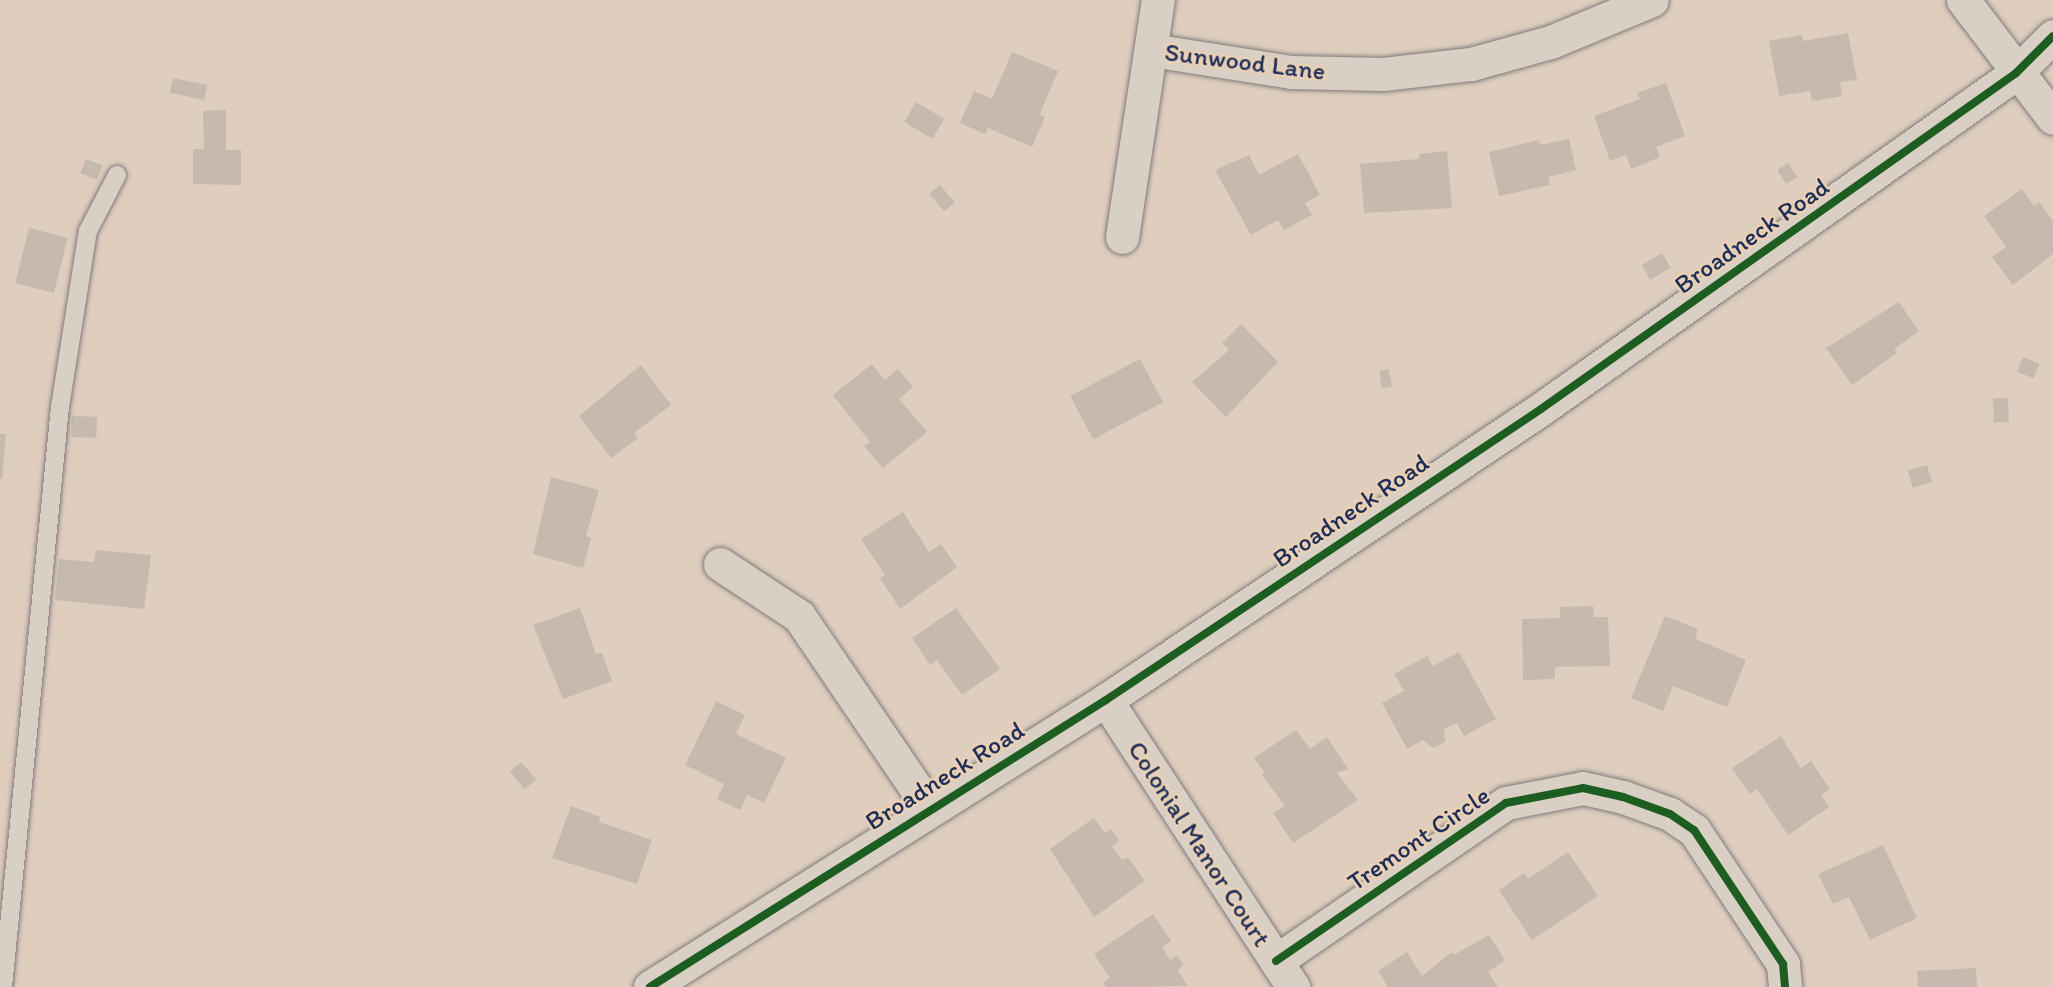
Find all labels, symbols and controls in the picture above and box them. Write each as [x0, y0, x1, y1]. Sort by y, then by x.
street label: Sunwood Lane [1163, 37, 1327, 87]
street label: Broadneck Road [1669, 171, 1835, 301]
street label: Broadneck Road [1267, 447, 1435, 575]
street label: Broadneck Road [860, 715, 1030, 837]
street label: Colonial Manor Court [1121, 735, 1277, 953]
street label: Tremont Circle [1342, 780, 1496, 898]

